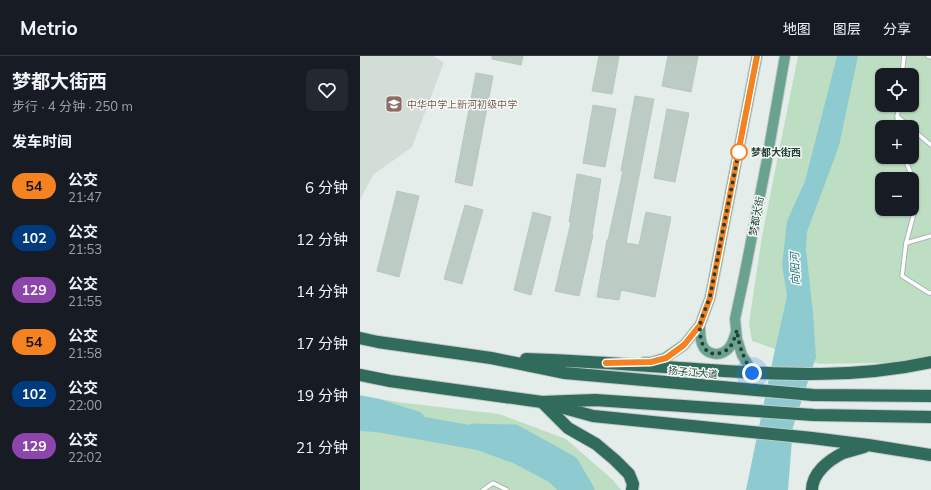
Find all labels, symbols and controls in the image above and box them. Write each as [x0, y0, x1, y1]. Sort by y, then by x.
text: Metrio [20, 16, 78, 40]
text: 地图 [783, 20, 811, 38]
text: 图层 [833, 20, 861, 38]
text: 分享 [883, 20, 911, 38]
map controls [875, 68, 919, 216]
button: locate [875, 68, 919, 112]
text: 梦都大街西 [12, 69, 107, 93]
button: heart [306, 69, 348, 111]
school or university icon: 中华中学上新河初级中学 [384, 94, 404, 114]
text: 步行 · 4 分钟 · 250 m [12, 98, 133, 114]
place label: 中华中学上新河初级中学 [407, 98, 517, 111]
button: + [875, 120, 919, 164]
text: 发车时间 [12, 132, 72, 151]
marker: 梦都大街西 [730, 143, 748, 161]
place label: 梦都大街西 [751, 146, 801, 159]
text: 公交 [68, 170, 98, 189]
button: − [875, 172, 919, 216]
text: 54 [26, 177, 42, 195]
text: 6 分钟 [305, 178, 348, 197]
text: 21:47 [68, 189, 102, 205]
street label: 梦都大街 [746, 195, 767, 237]
text: 公交 [68, 222, 98, 241]
text: 102 [21, 229, 47, 247]
text: 12 分钟 [296, 230, 348, 249]
text: 21:53 [68, 241, 102, 257]
water label: 向阳河 [787, 250, 803, 286]
text: 公交 [68, 274, 98, 293]
text: 129 [21, 281, 47, 299]
text: 14 分钟 [296, 282, 348, 301]
text: 21:55 [68, 293, 102, 309]
text: 公交 [68, 326, 98, 345]
text: 54 [26, 333, 42, 351]
text: 17 分钟 [296, 334, 348, 353]
text: 21:58 [68, 345, 102, 361]
your location [742, 363, 762, 383]
street label: 扬子江大道 [667, 364, 718, 381]
text: 公交 [68, 378, 98, 397]
text: 102 [21, 385, 47, 403]
text: 19 分钟 [296, 386, 348, 405]
text: 22:00 [68, 397, 102, 413]
text: 公交 [68, 430, 98, 449]
text: 129 [21, 437, 47, 455]
text: 21 分钟 [296, 438, 348, 457]
text: 22:02 [68, 449, 102, 465]

